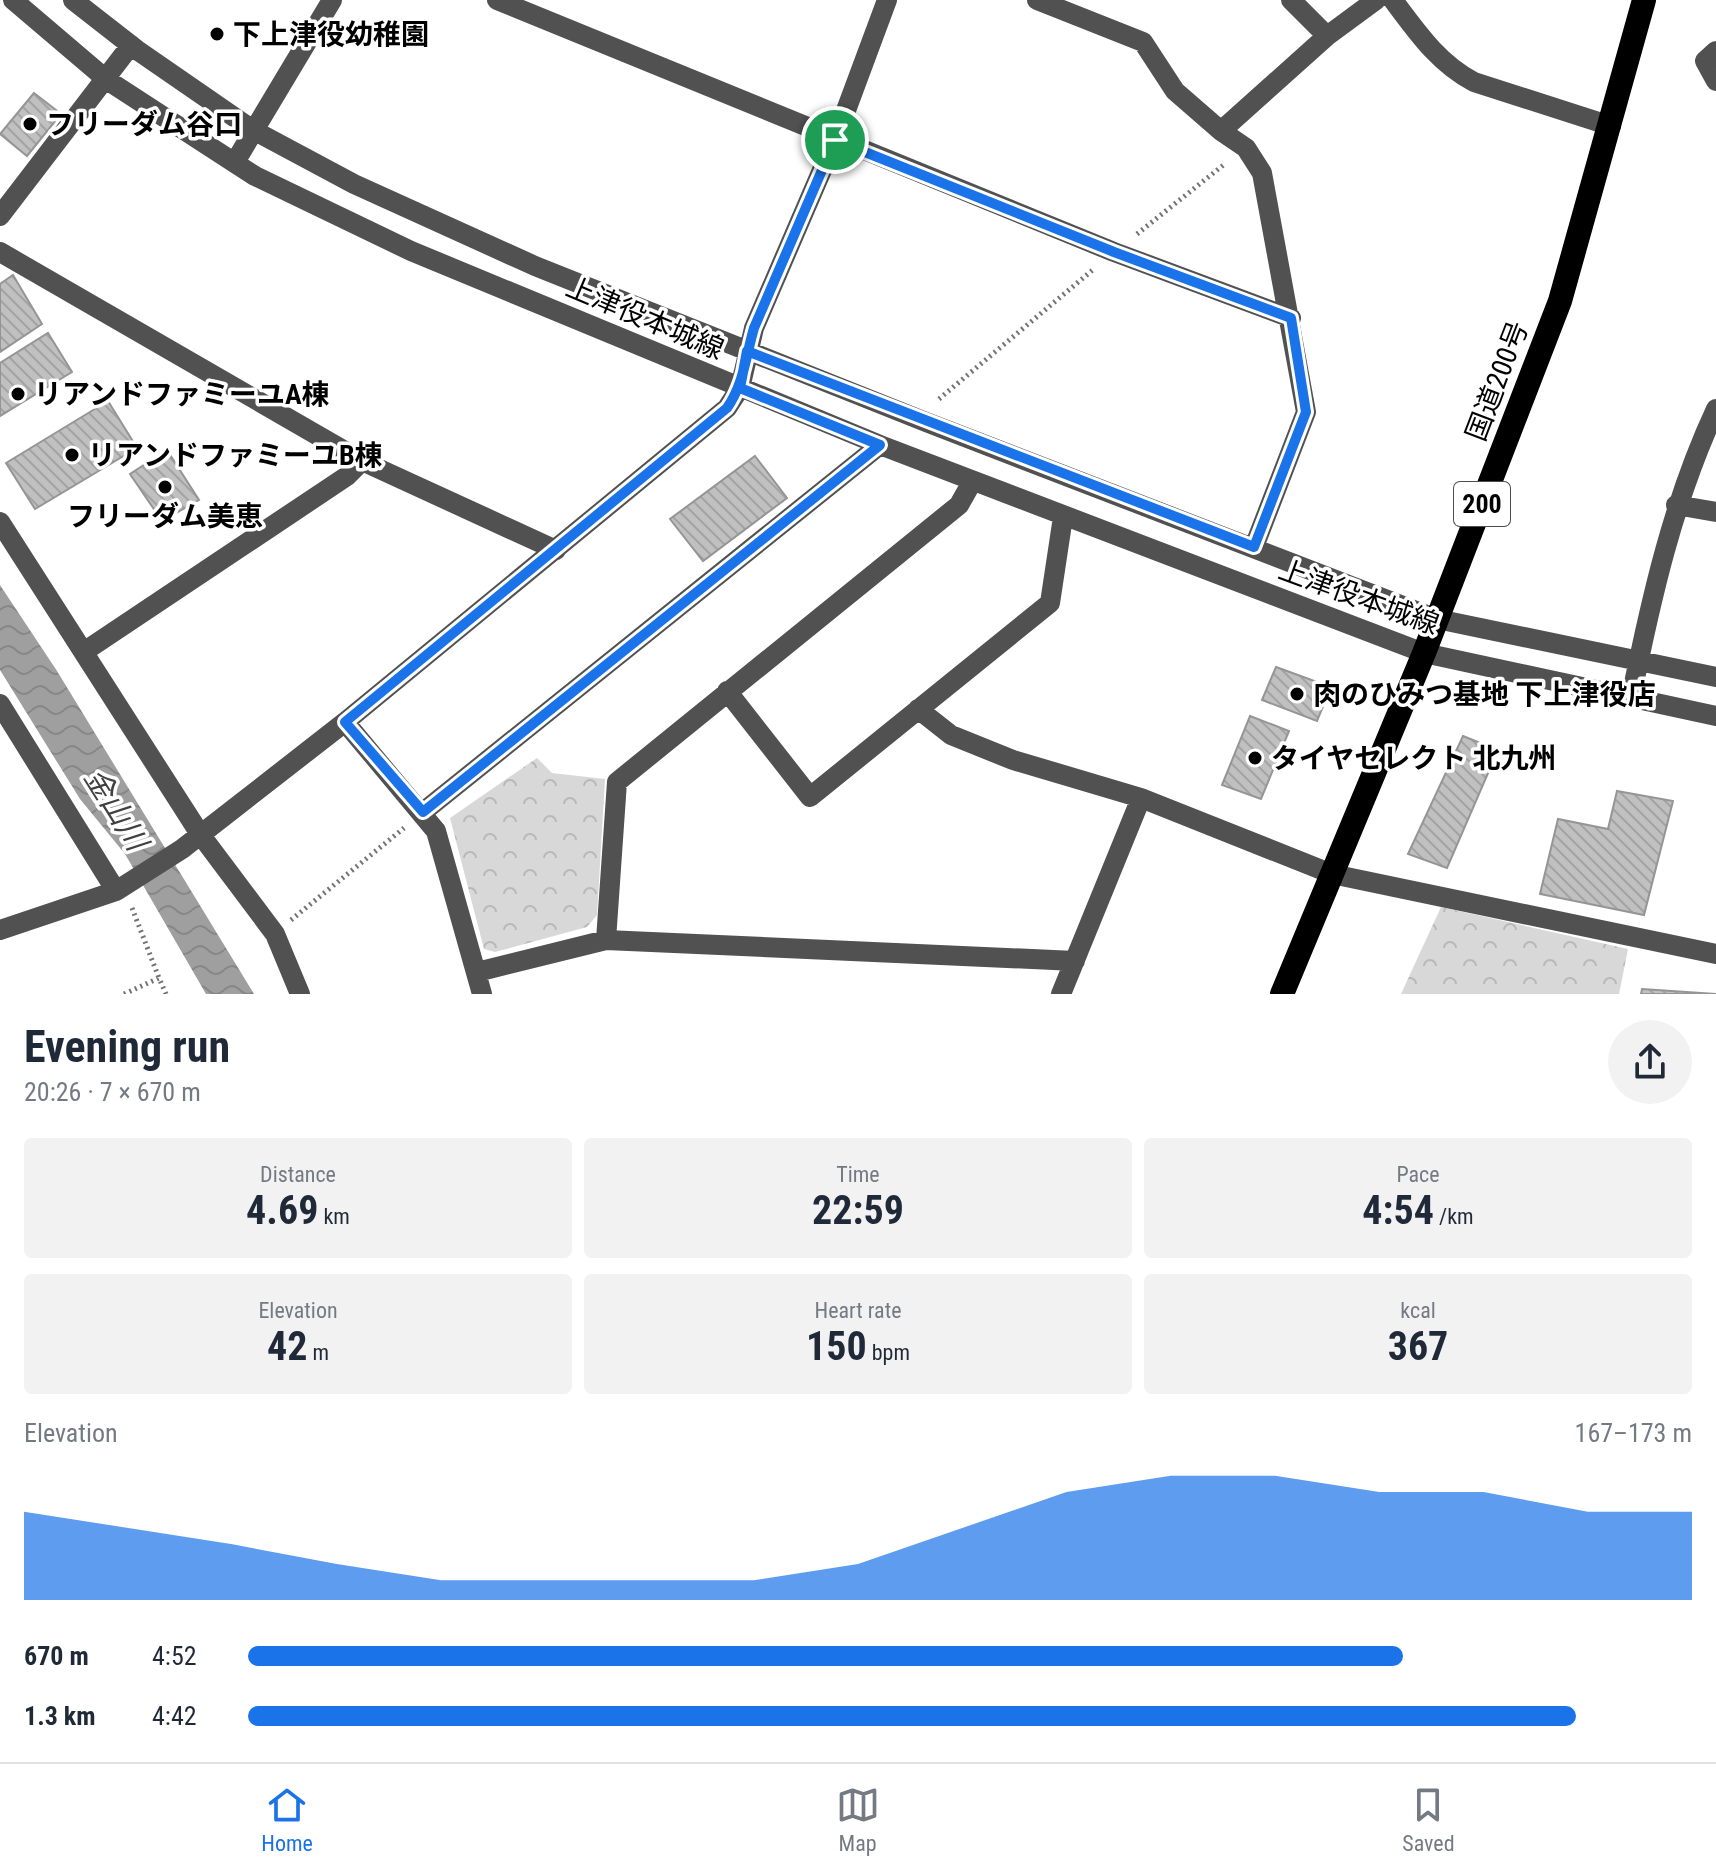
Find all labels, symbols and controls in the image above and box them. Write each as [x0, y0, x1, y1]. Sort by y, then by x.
place label: 下上津役幼稚園 [233, 18, 429, 51]
marker: 下上津役幼稚園 [208, 25, 226, 43]
pin [801, 106, 869, 174]
place label: フリーダム谷口 [46, 108, 242, 141]
marker: フリーダム谷口 [21, 115, 39, 133]
icon: arrive [813, 118, 857, 162]
street label: 上津役本城線 [561, 270, 729, 366]
street label: 国道200号 [1459, 317, 1535, 445]
place label: リアンドファミーユA棟 [34, 378, 330, 411]
marker: リアンドファミーユA棟 [9, 385, 27, 403]
place label: リアンドファミーユB棟 [88, 439, 383, 472]
marker: リアンドファミーユB棟 [63, 446, 81, 464]
marker: フリーダム美恵 [156, 478, 174, 496]
road number: 200 [1454, 482, 1510, 526]
place label: フリーダム美恵 [67, 500, 263, 533]
street label: 上津役本城線 [1274, 553, 1444, 641]
place label: 肉のひみつ基地 下上津役店 [1313, 678, 1655, 711]
marker: 肉のひみつ基地 下上津役店 [1288, 685, 1306, 703]
place label: タイヤセレクト 北九州 [1271, 742, 1557, 775]
marker: タイヤセレクト 北九州 [1246, 749, 1264, 767]
water label: 金山川 [77, 762, 156, 859]
button: share [1608, 1020, 1692, 1104]
text: Evening run [24, 1021, 230, 1073]
text: 20:26 · 7 × 670 m [24, 1077, 201, 1107]
text: Distance [260, 1162, 336, 1187]
text: Time [836, 1162, 880, 1187]
text: Pace [1396, 1162, 1440, 1187]
text: 4.69 [246, 1187, 318, 1234]
text: 22:59 [812, 1187, 904, 1234]
text: 4:54 [1362, 1187, 1434, 1234]
text: km [318, 1204, 350, 1229]
text: /km [1434, 1204, 1474, 1229]
text: Elevation [258, 1298, 338, 1323]
text: Heart rate [815, 1298, 901, 1323]
text: kcal [1400, 1298, 1436, 1323]
text: 42 [267, 1323, 307, 1370]
text: 150 [806, 1323, 867, 1370]
text: 367 [1388, 1323, 1448, 1370]
text: m [307, 1340, 329, 1365]
text: bpm [867, 1340, 910, 1365]
text: Elevation [24, 1418, 118, 1448]
text: 167–173 m [1575, 1418, 1692, 1448]
text: 670 m [24, 1641, 89, 1671]
text: 4:52 [152, 1641, 197, 1671]
text: 1.3 km [24, 1701, 96, 1731]
text: 4:42 [152, 1701, 197, 1731]
tab: Home [261, 1783, 313, 1856]
tab: Map [836, 1783, 880, 1856]
tab: Saved [1402, 1783, 1455, 1856]

